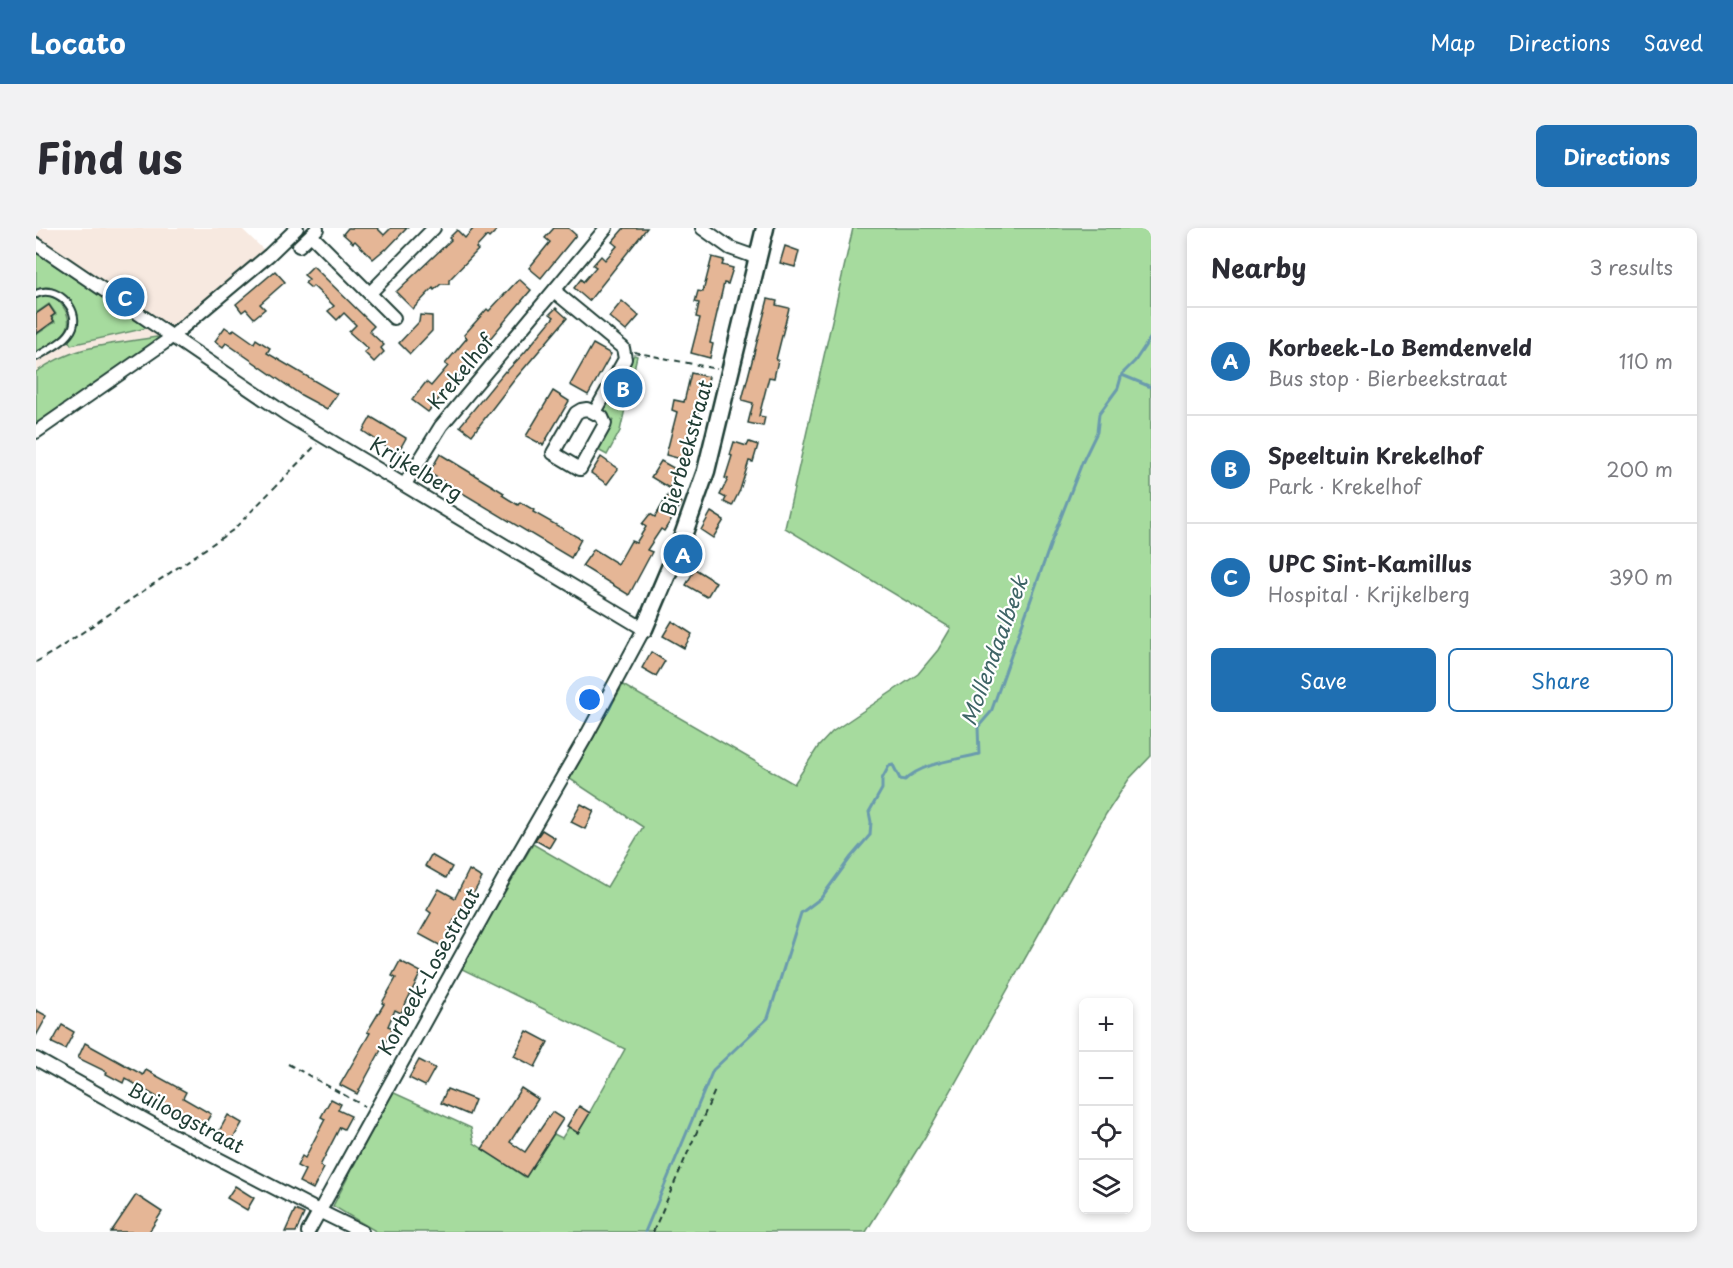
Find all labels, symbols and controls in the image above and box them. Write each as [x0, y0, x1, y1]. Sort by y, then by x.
text: Locato [30, 21, 126, 64]
text: Map [1430, 26, 1475, 58]
text: Directions [1508, 26, 1610, 58]
text: Saved [1643, 26, 1703, 58]
text: Find us [36, 125, 183, 188]
button: Directions [1536, 125, 1697, 187]
text: Nearby [1211, 248, 1306, 287]
text: 3 results [1590, 252, 1673, 282]
pin: C [106, 274, 145, 320]
street label: Krekelhof [420, 326, 502, 416]
text: Korbeek-Lo Bemdenveld [1268, 330, 1532, 363]
text: A [1223, 346, 1238, 376]
text: 110 m [1619, 346, 1673, 376]
text: Bus stop · Bierbeekstraat [1268, 363, 1507, 393]
pin: B [604, 366, 642, 410]
street label: Bierbeekstraat [652, 376, 720, 519]
street label: Krijkelberg [365, 429, 469, 508]
text: Speeltuin Krekelhof [1268, 438, 1482, 471]
text: B [1224, 454, 1237, 484]
text: 200 m [1606, 454, 1673, 484]
text: Park · Krekelhof [1268, 471, 1421, 501]
pin: A [664, 532, 702, 576]
text: UPC Sint-Kamillus [1268, 546, 1472, 579]
text: C [1223, 562, 1238, 592]
text: 390 m [1609, 562, 1673, 592]
water label: Mollendaalbeek [951, 570, 1035, 730]
text: Hospital · Krijkelberg [1268, 579, 1470, 609]
button: Save [1211, 648, 1436, 712]
button: Share [1448, 648, 1673, 712]
your location [575, 685, 604, 714]
street label: Korbeek-Losestraat [370, 882, 487, 1061]
map controls [1079, 998, 1133, 1214]
button: + [1079, 998, 1133, 1052]
button: − [1079, 1052, 1133, 1106]
street label: Builoogstraat [123, 1074, 250, 1160]
button: locate [1079, 1106, 1133, 1160]
button: layers [1079, 1160, 1133, 1214]

